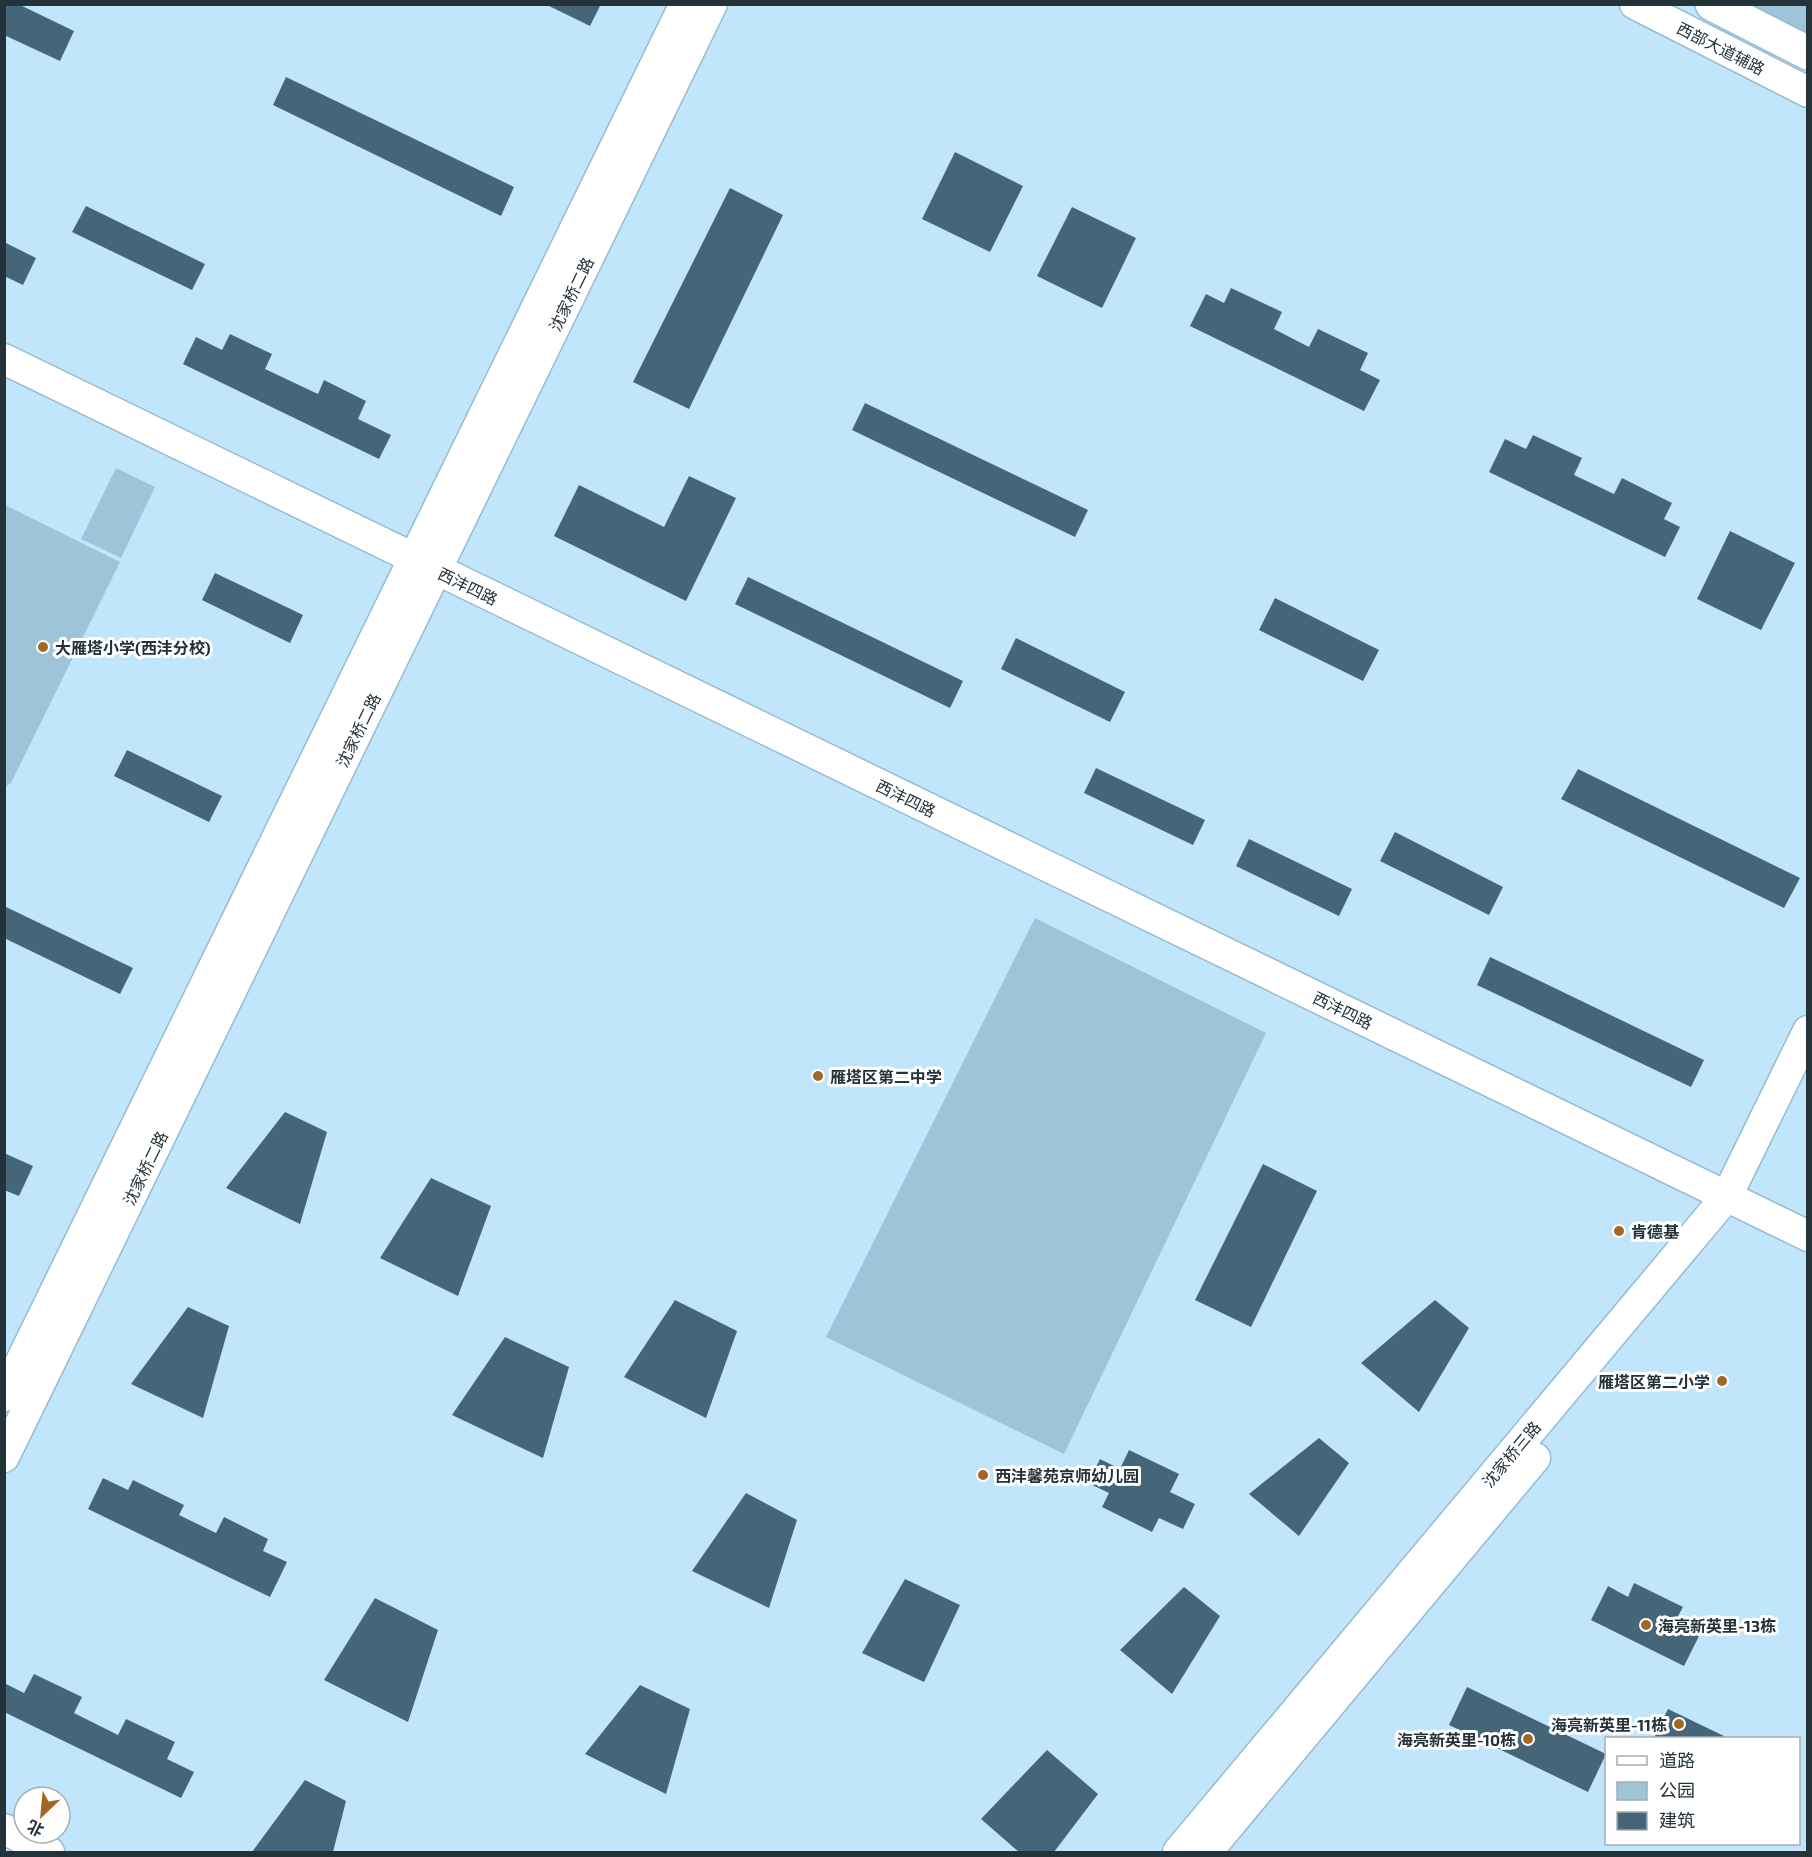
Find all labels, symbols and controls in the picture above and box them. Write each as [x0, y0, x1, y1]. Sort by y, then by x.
street label: 西部大道辅路 [1674, 18, 1768, 78]
street label: 沈家桥二路 [545, 254, 597, 334]
street label: 西沣四路 [435, 563, 501, 609]
place label: 大雁塔小学(西沣分校) [55, 638, 211, 657]
marker: 大雁塔小学(西沣分校) [36, 640, 50, 654]
street label: 沈家桥二路 [332, 690, 384, 770]
street label: 西沣四路 [873, 775, 939, 821]
street label: 西沣四路 [1310, 987, 1376, 1033]
place label: 雁塔区第二中学 [830, 1067, 942, 1086]
marker: 雁塔区第二中学 [811, 1069, 825, 1083]
street label: 沈家桥二路 [119, 1128, 171, 1208]
place label: 肯德基 [1631, 1222, 1680, 1241]
marker: 肯德基 [1612, 1224, 1626, 1238]
place label: 雁塔区第二小学 [1598, 1372, 1710, 1391]
marker: 雁塔区第二小学 [1715, 1374, 1729, 1388]
street label: 沈家桥三路 [1478, 1417, 1544, 1491]
place label: 西沣馨苑京师幼儿园 [995, 1466, 1139, 1485]
marker: 西沣馨苑京师幼儿园 [976, 1468, 990, 1482]
place label: 海亮新英里-13栋 [1658, 1616, 1776, 1635]
marker: 海亮新英里-13栋 [1639, 1618, 1653, 1632]
place label: 海亮新英里-11栋 [1551, 1715, 1667, 1734]
marker: 海亮新英里-11栋 [1672, 1717, 1686, 1731]
place label: 海亮新英里-10栋 [1397, 1730, 1516, 1749]
marker: 海亮新英里-10栋 [1521, 1732, 1535, 1746]
legend [1605, 1737, 1800, 1845]
text: 道路 [1659, 1749, 1695, 1771]
text: 公园 [1659, 1779, 1695, 1801]
north arrow [12, 1785, 72, 1845]
text: 建筑 [1659, 1809, 1695, 1831]
text: 北 [24, 1817, 47, 1841]

